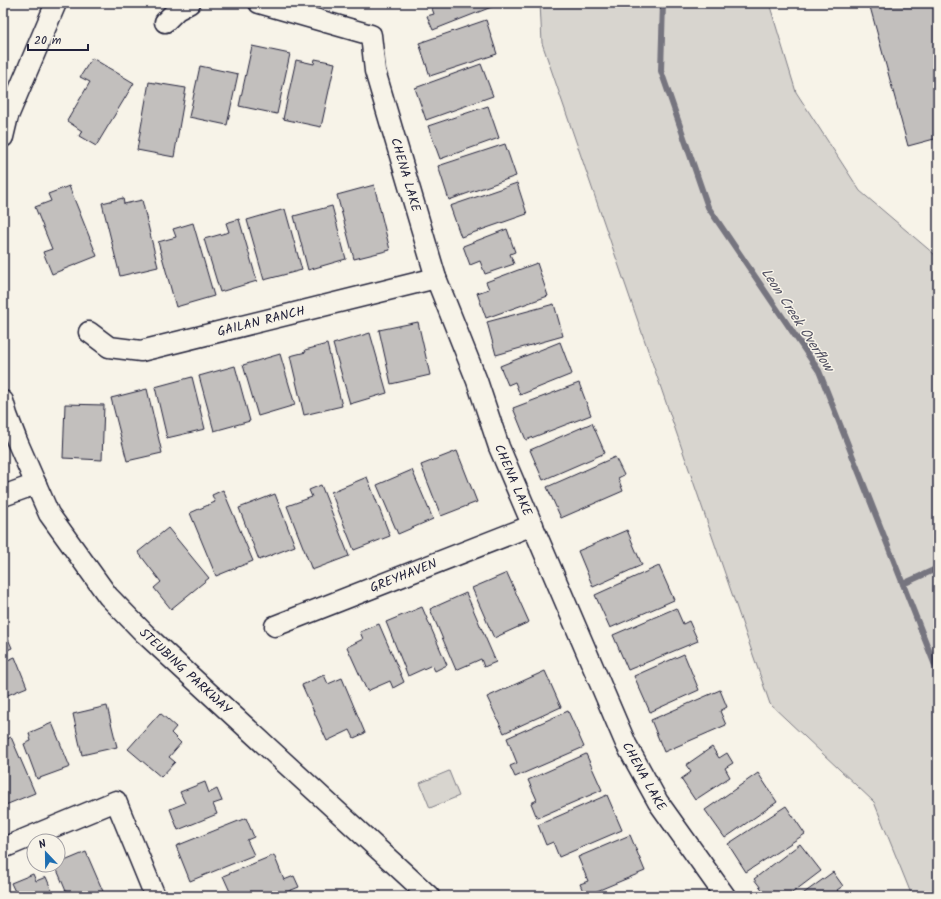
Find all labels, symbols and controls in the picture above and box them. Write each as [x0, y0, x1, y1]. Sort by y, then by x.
scale bar [28, 26, 88, 52]
text: 20 m [34, 31, 62, 50]
street label: CHENA LAKE [385, 135, 427, 215]
water label: Leon Creek Overflow [755, 264, 840, 378]
street label: GAILAN RANCH [215, 300, 307, 342]
street label: CHENA LAKE [489, 441, 538, 520]
street label: GREYHAVEN [367, 553, 440, 598]
street label: STEUBING PARKWAY [134, 623, 237, 720]
street label: CHENA LAKE [616, 738, 672, 816]
north arrow [26, 833, 66, 873]
text: N [36, 835, 49, 854]

